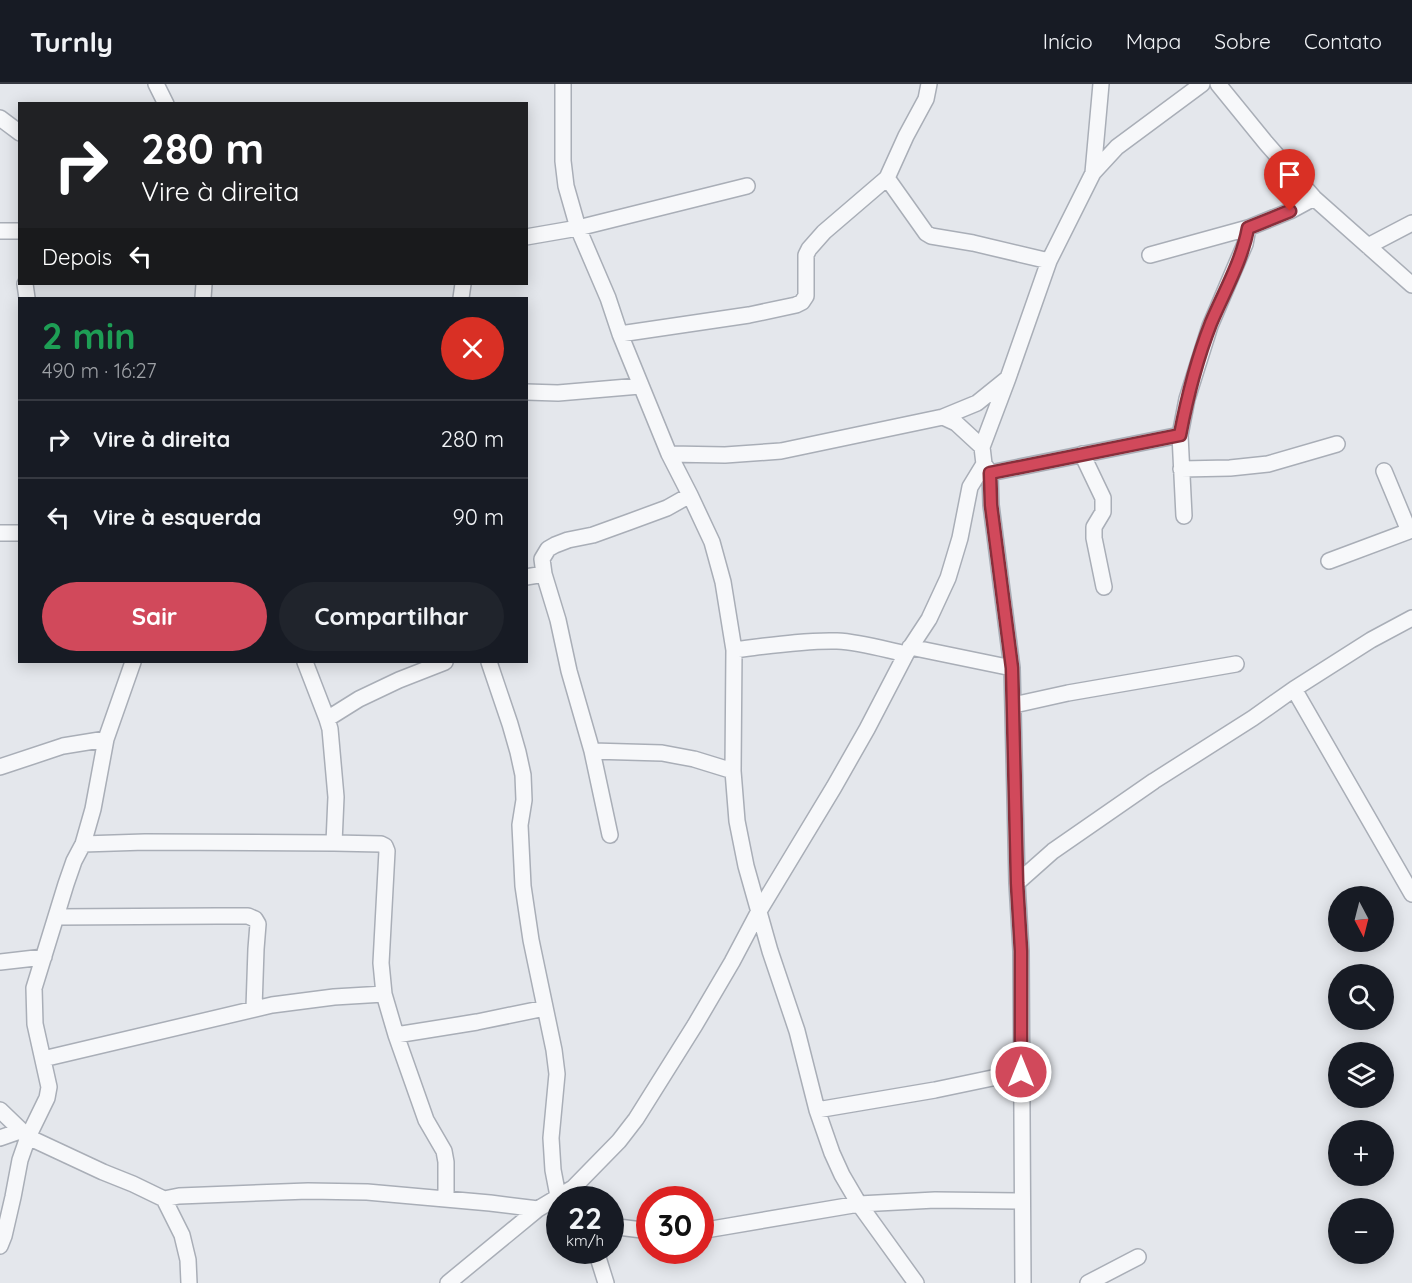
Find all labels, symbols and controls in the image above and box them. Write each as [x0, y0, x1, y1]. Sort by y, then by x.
text: Turnly [30, 24, 113, 59]
text: Início [1043, 28, 1093, 54]
text: Mapa [1126, 28, 1181, 54]
text: Sobre [1214, 28, 1271, 54]
text: Contato [1304, 28, 1382, 54]
text: 280 m [141, 122, 264, 175]
icon: right [42, 126, 120, 204]
pin [1264, 149, 1315, 211]
icon: arrive [1273, 158, 1306, 191]
text: Vire à direita [141, 174, 299, 208]
icon: left [124, 240, 157, 273]
text: Depois [42, 243, 112, 271]
text: 2 min [42, 313, 136, 358]
button: close [441, 317, 504, 380]
text: 490 m · 16:27 [42, 358, 157, 383]
icon: right [42, 423, 75, 456]
text: Vire à direita [93, 425, 230, 453]
text: 280 m [441, 425, 504, 453]
icon: left [42, 501, 75, 534]
text: Vire à esquerda [93, 503, 261, 531]
text: 90 m [453, 503, 504, 531]
button: Sair [42, 582, 267, 651]
button: Compartilhar [279, 582, 504, 651]
north arrow [1328, 886, 1394, 952]
map controls [1328, 886, 1394, 1264]
button: search [1328, 964, 1394, 1030]
position arrow [989, 1040, 1053, 1104]
button: layers [1328, 1042, 1394, 1108]
button: + [1328, 1120, 1394, 1186]
speed limit sign: 30 [636, 1186, 714, 1264]
button: − [1328, 1198, 1394, 1264]
text: 22 [568, 1199, 602, 1237]
text: km/h [566, 1231, 604, 1250]

